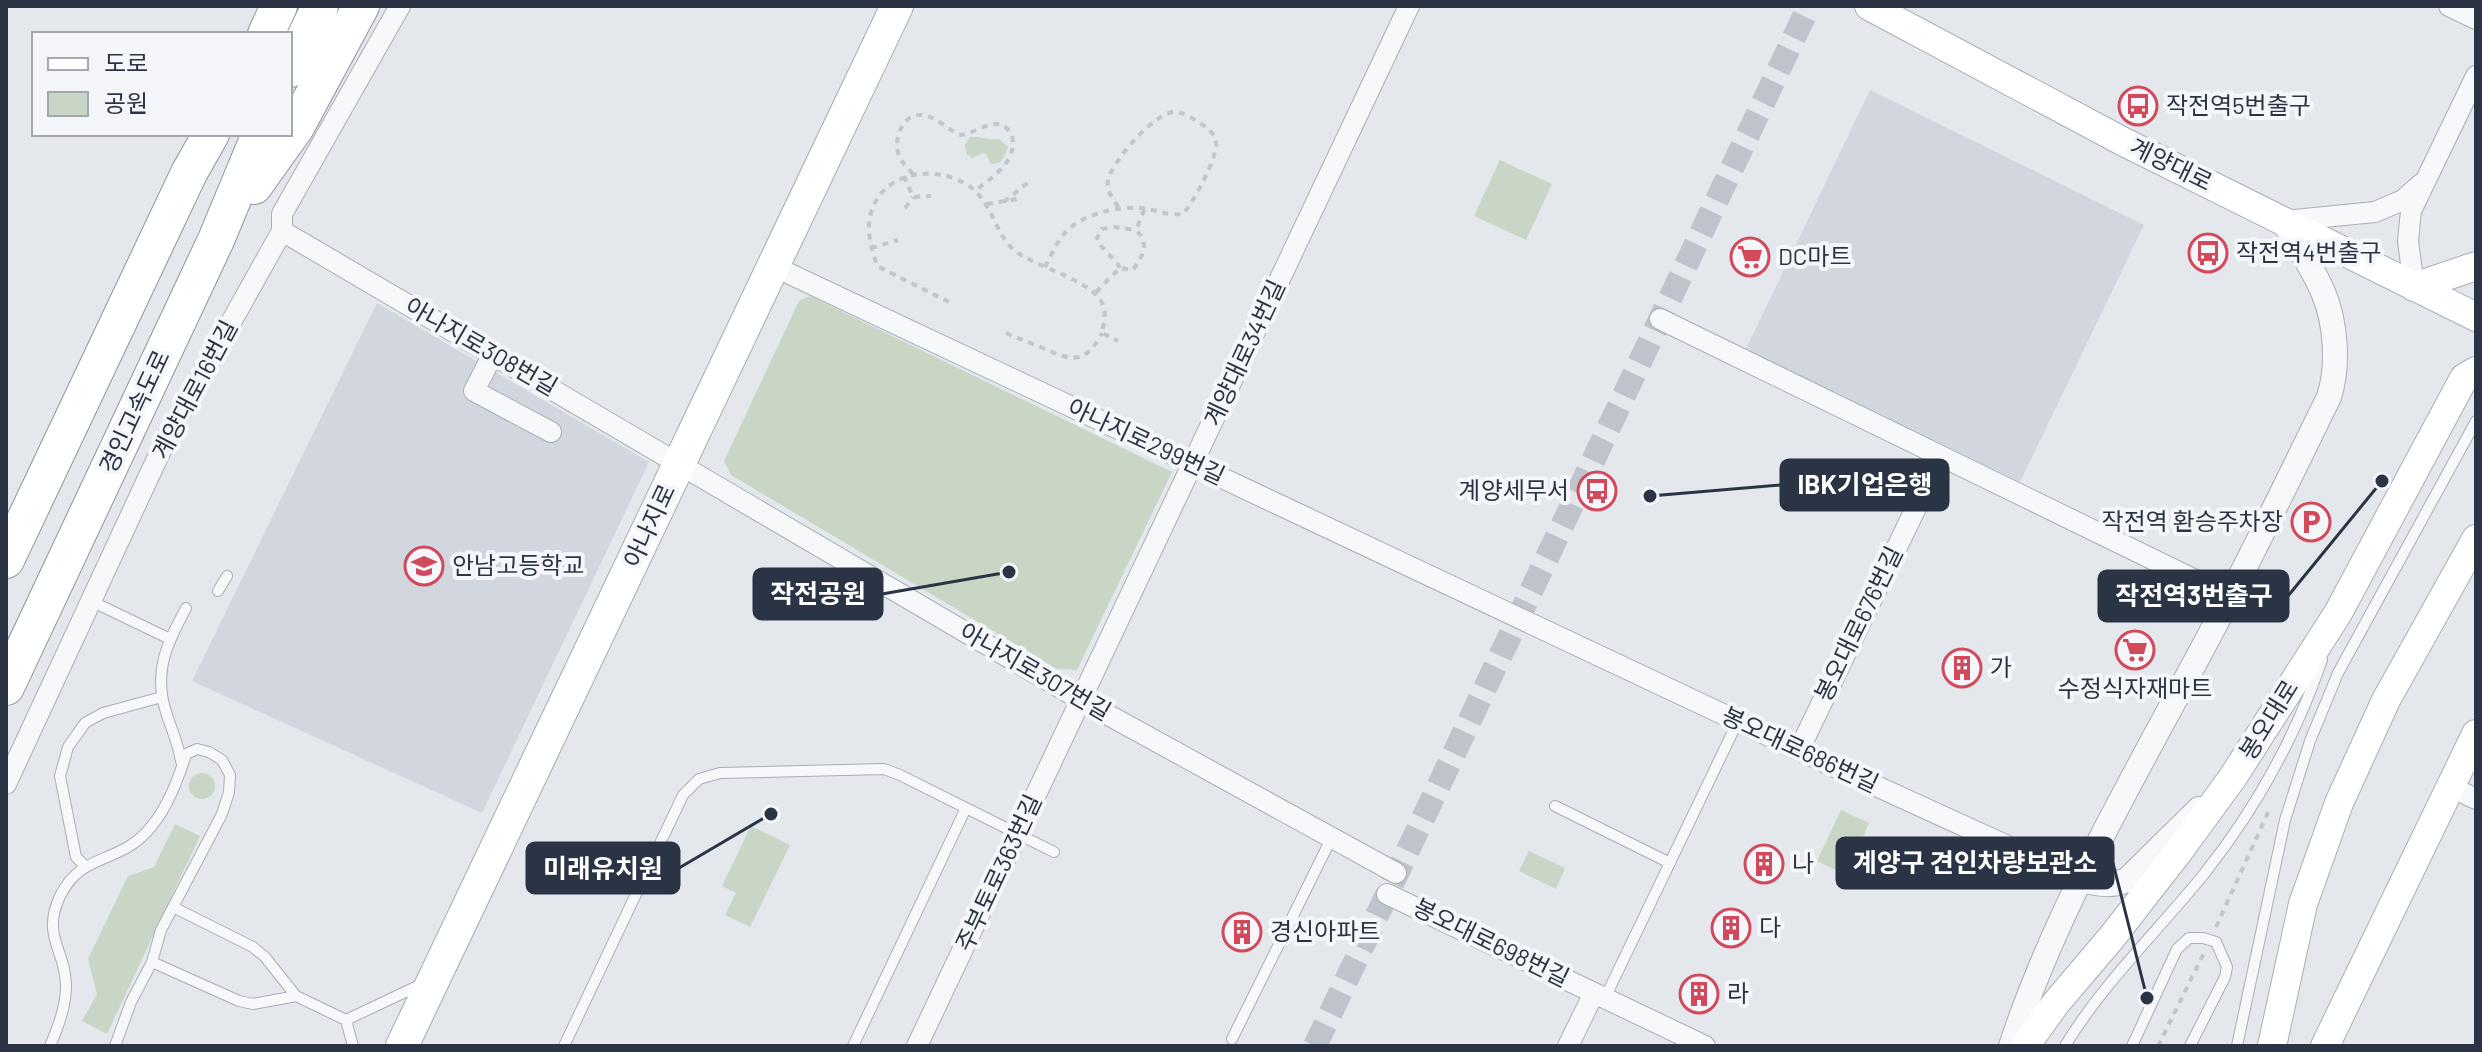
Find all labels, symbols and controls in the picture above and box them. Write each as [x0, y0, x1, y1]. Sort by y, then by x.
legend [32, 32, 292, 136]
text: 도로 [104, 48, 148, 77]
bus stop icon: 작전역5번출구 [2117, 85, 2159, 127]
text: 공원 [104, 88, 148, 117]
place label: 작전역5번출구 [2166, 90, 2311, 119]
street label: 계양대로 [2126, 131, 2218, 196]
bus stop icon: 작전역4번출구 [2187, 232, 2229, 274]
supermarket icon: DC마트 [1729, 236, 1771, 278]
place label: 작전역4번출구 [2236, 237, 2382, 266]
place label: DC마트 [1778, 241, 1852, 270]
street label: 계양대로34번길 [1197, 275, 1290, 430]
street label: 아나지로308번길 [400, 290, 563, 401]
street label: 계양대로16번길 [145, 315, 242, 464]
street label: 경인고속도로 [93, 345, 175, 478]
street label: 아나지로299번길 [1063, 392, 1230, 490]
callout: IBK기업은행 [1781, 460, 1948, 510]
text: IBK기업은행 [1798, 468, 1932, 499]
bus stop icon: 계양세무서 [1576, 470, 1618, 512]
place label: 계양세무서 [1459, 475, 1569, 504]
street label: 아나지로 [617, 479, 680, 572]
parking icon: 작전역 환승주차장 [2290, 501, 2332, 543]
place label: 작전역 환승주차장 [2102, 506, 2283, 535]
street label: 봉오대로676번길 [1808, 541, 1908, 705]
school or university icon: 안남고등학교 [403, 545, 445, 587]
place label: 안남고등학교 [452, 550, 584, 579]
callout: 작전공원 [754, 569, 882, 619]
callout: 작전역3번출구 [2099, 571, 2288, 621]
text: 작전공원 [770, 577, 866, 608]
text: 작전역3번출구 [2115, 579, 2273, 610]
street label: 아나지로307번길 [955, 616, 1117, 726]
supermarket icon: 수정식자재마트 [2114, 629, 2156, 671]
building icon: 가 [1941, 647, 1983, 689]
place label: 가 [1990, 652, 2012, 681]
place label: 수정식자재마트 [2058, 673, 2212, 702]
street label: 봉오대로 [2232, 674, 2303, 764]
street label: 봉오대로686번길 [1718, 700, 1884, 798]
street label: 주부토로363번길 [949, 789, 1047, 955]
callout: 계양구 견인차량보관소 [1837, 838, 2113, 888]
callout: 미래유치원 [527, 843, 679, 893]
building icon: 나 [1743, 843, 1785, 885]
text: 계양구 견인차량보관소 [1853, 846, 2097, 877]
place label: 나 [1792, 848, 1814, 877]
text: 미래유치원 [543, 852, 663, 883]
street label: 봉오대로698번길 [1409, 891, 1574, 992]
building icon: 다 [1710, 907, 1752, 949]
building icon: 경신아파트 [1221, 911, 1263, 953]
place label: 다 [1759, 912, 1781, 941]
place label: 경신아파트 [1270, 916, 1380, 945]
building icon: 라 [1678, 973, 1720, 1015]
place label: 라 [1727, 978, 1749, 1007]

